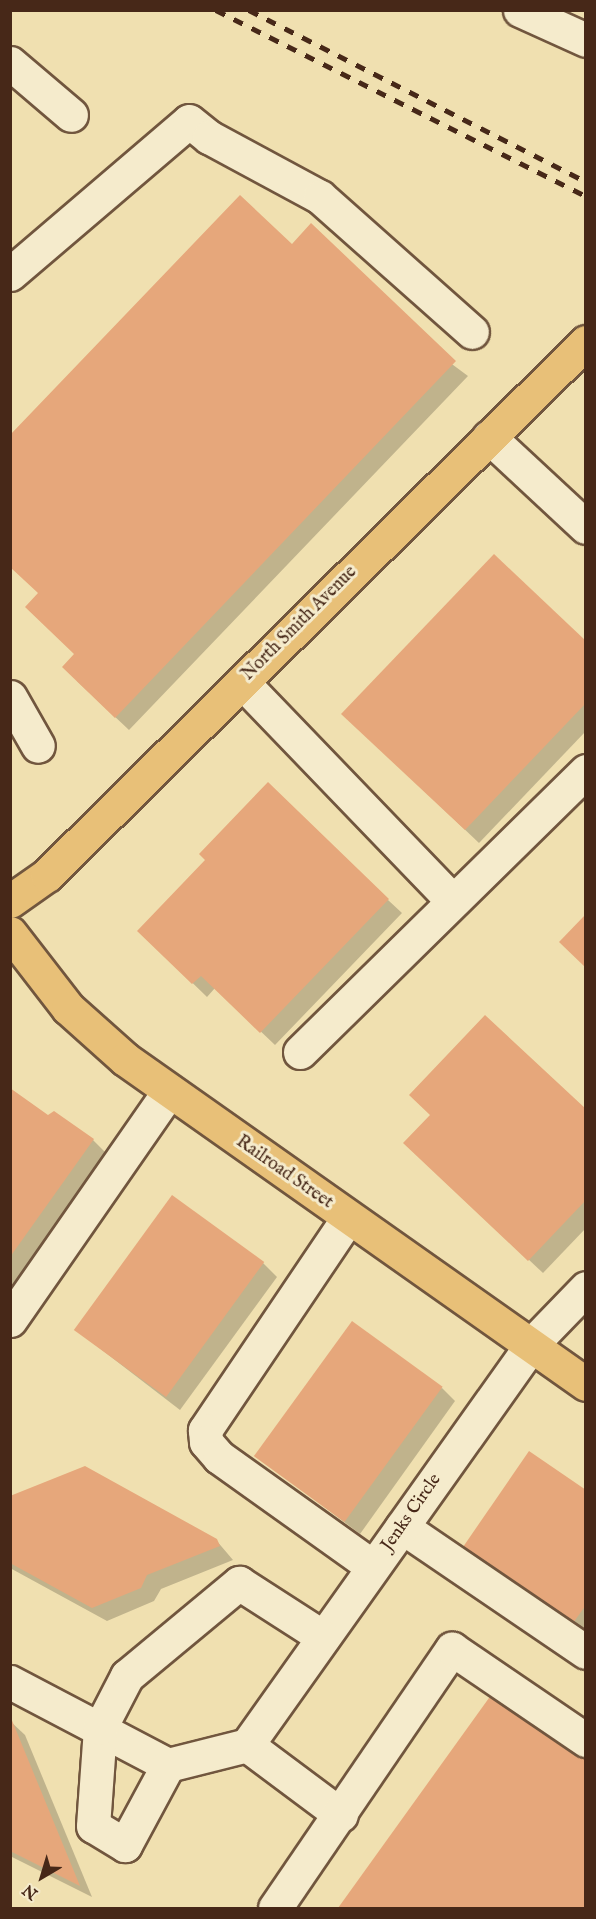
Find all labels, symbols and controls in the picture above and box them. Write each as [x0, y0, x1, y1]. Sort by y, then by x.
street label: North Smith Avenue [238, 562, 362, 686]
street label: Railroad Street [231, 1132, 337, 1214]
street label: Jenks Circle [377, 1470, 447, 1556]
north arrow [12, 1847, 72, 1907]
text: N [19, 1879, 43, 1903]

